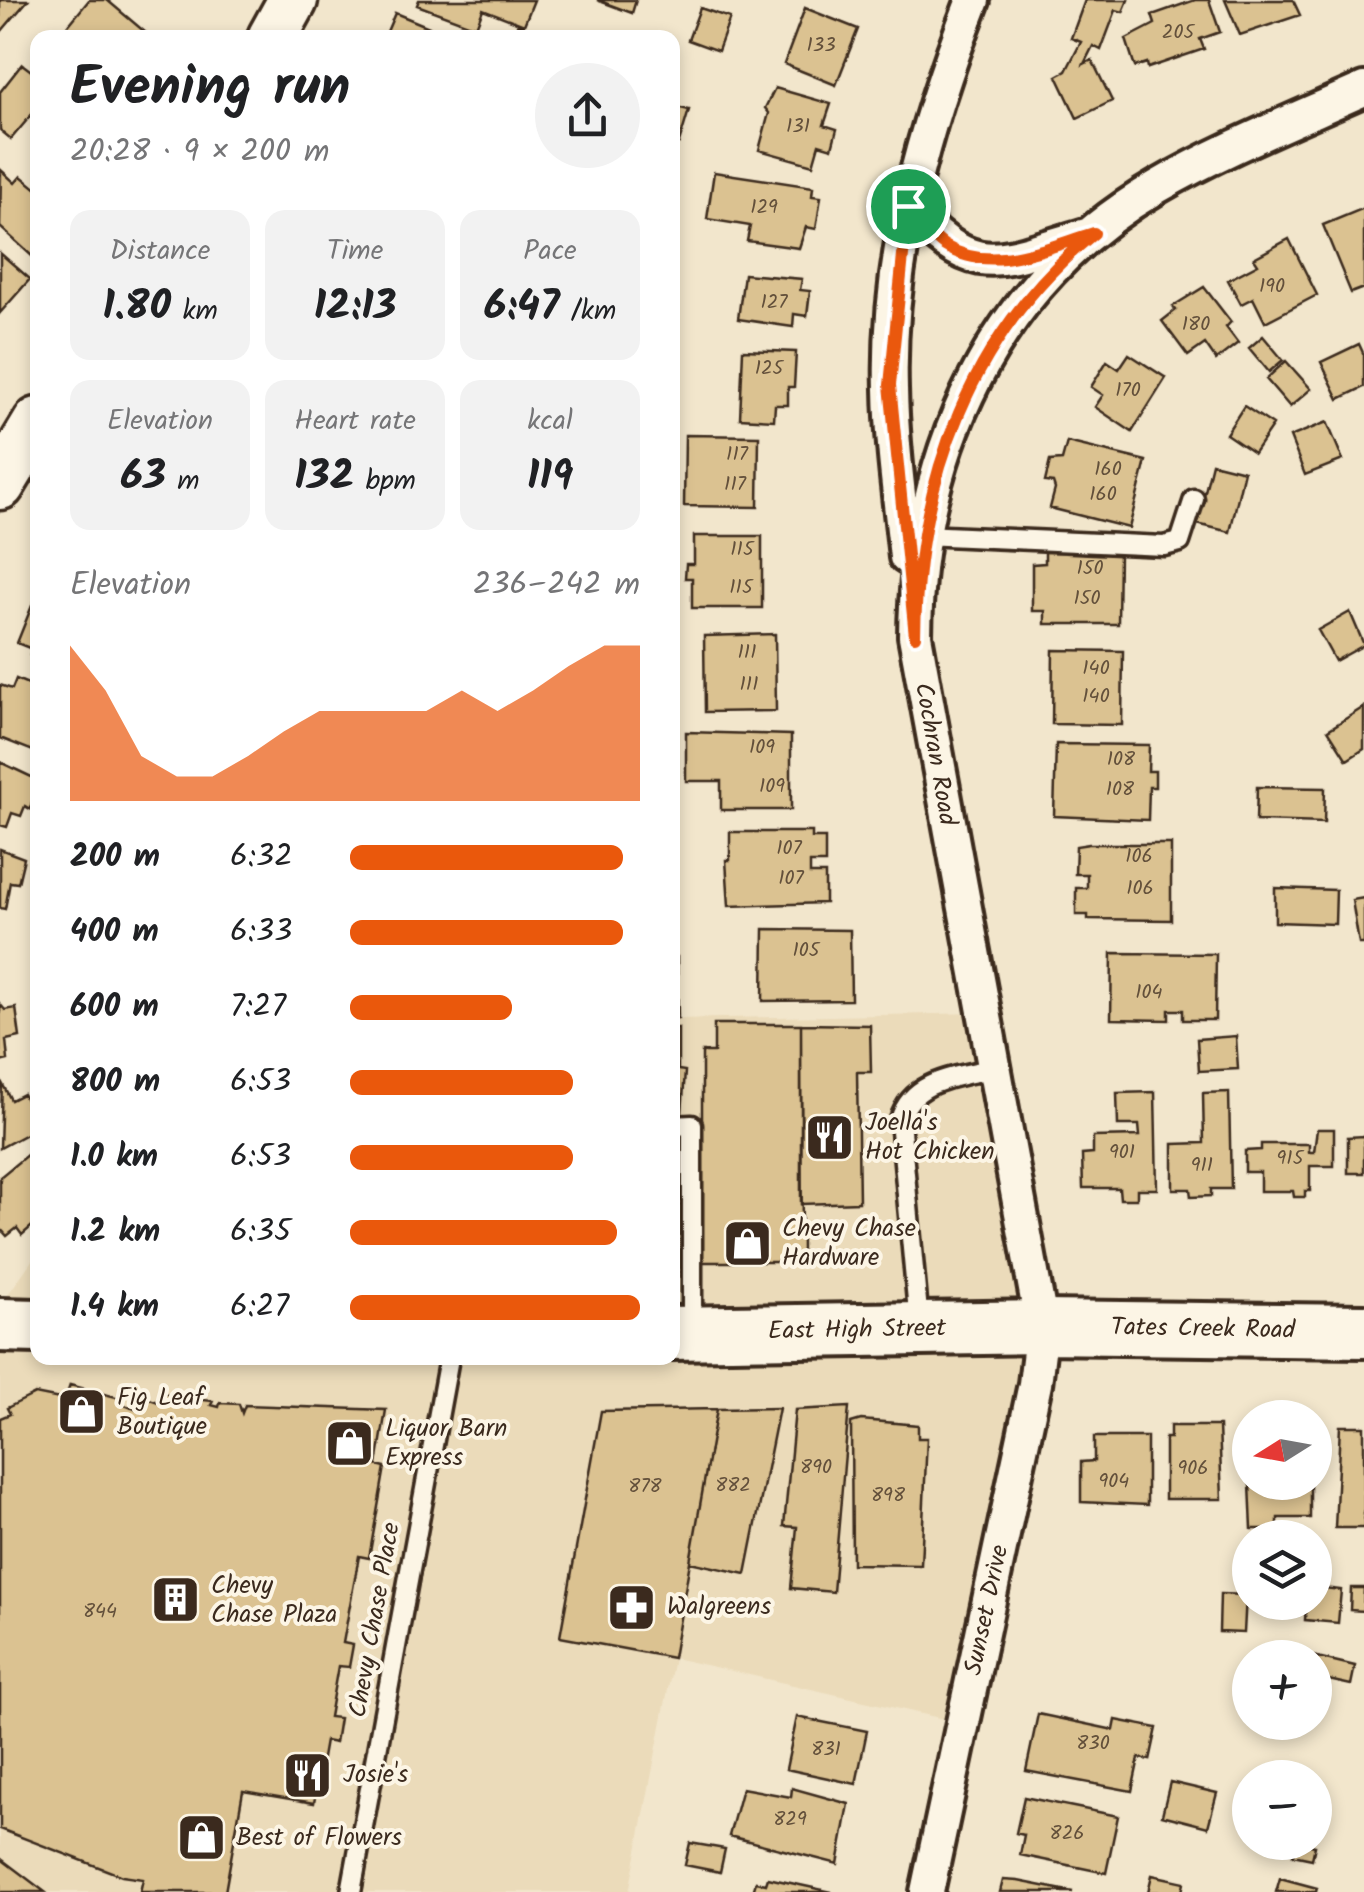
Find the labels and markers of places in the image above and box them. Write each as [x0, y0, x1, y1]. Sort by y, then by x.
pin [866, 164, 951, 249]
place label: Joella's Hot Chicken [865, 1103, 995, 1172]
restaurant icon: Joella's Hot Chicken [804, 1111, 856, 1163]
place label: Chevy Chase Hardware [782, 1209, 916, 1278]
shop icon: Chevy Chase Hardware [721, 1217, 773, 1269]
place label: Fig Leaf Boutique [117, 1378, 207, 1447]
shop icon: Fig Leaf Boutique [56, 1386, 108, 1438]
place label: Liquor Barn Express [385, 1409, 507, 1478]
shop icon: Liquor Barn Express [324, 1417, 376, 1469]
place label: Chevy Chase Plaza [211, 1566, 337, 1635]
building icon: Chevy Chase Plaza [150, 1574, 202, 1626]
pharmacy icon: Walgreens [606, 1581, 658, 1633]
place label: Walgreens [667, 1587, 771, 1627]
restaurant icon: Josie's [282, 1749, 334, 1801]
place label: Josie's [343, 1755, 409, 1795]
shop icon: Best of Flowers [175, 1812, 227, 1864]
place label: Best of Flowers [236, 1818, 402, 1858]

